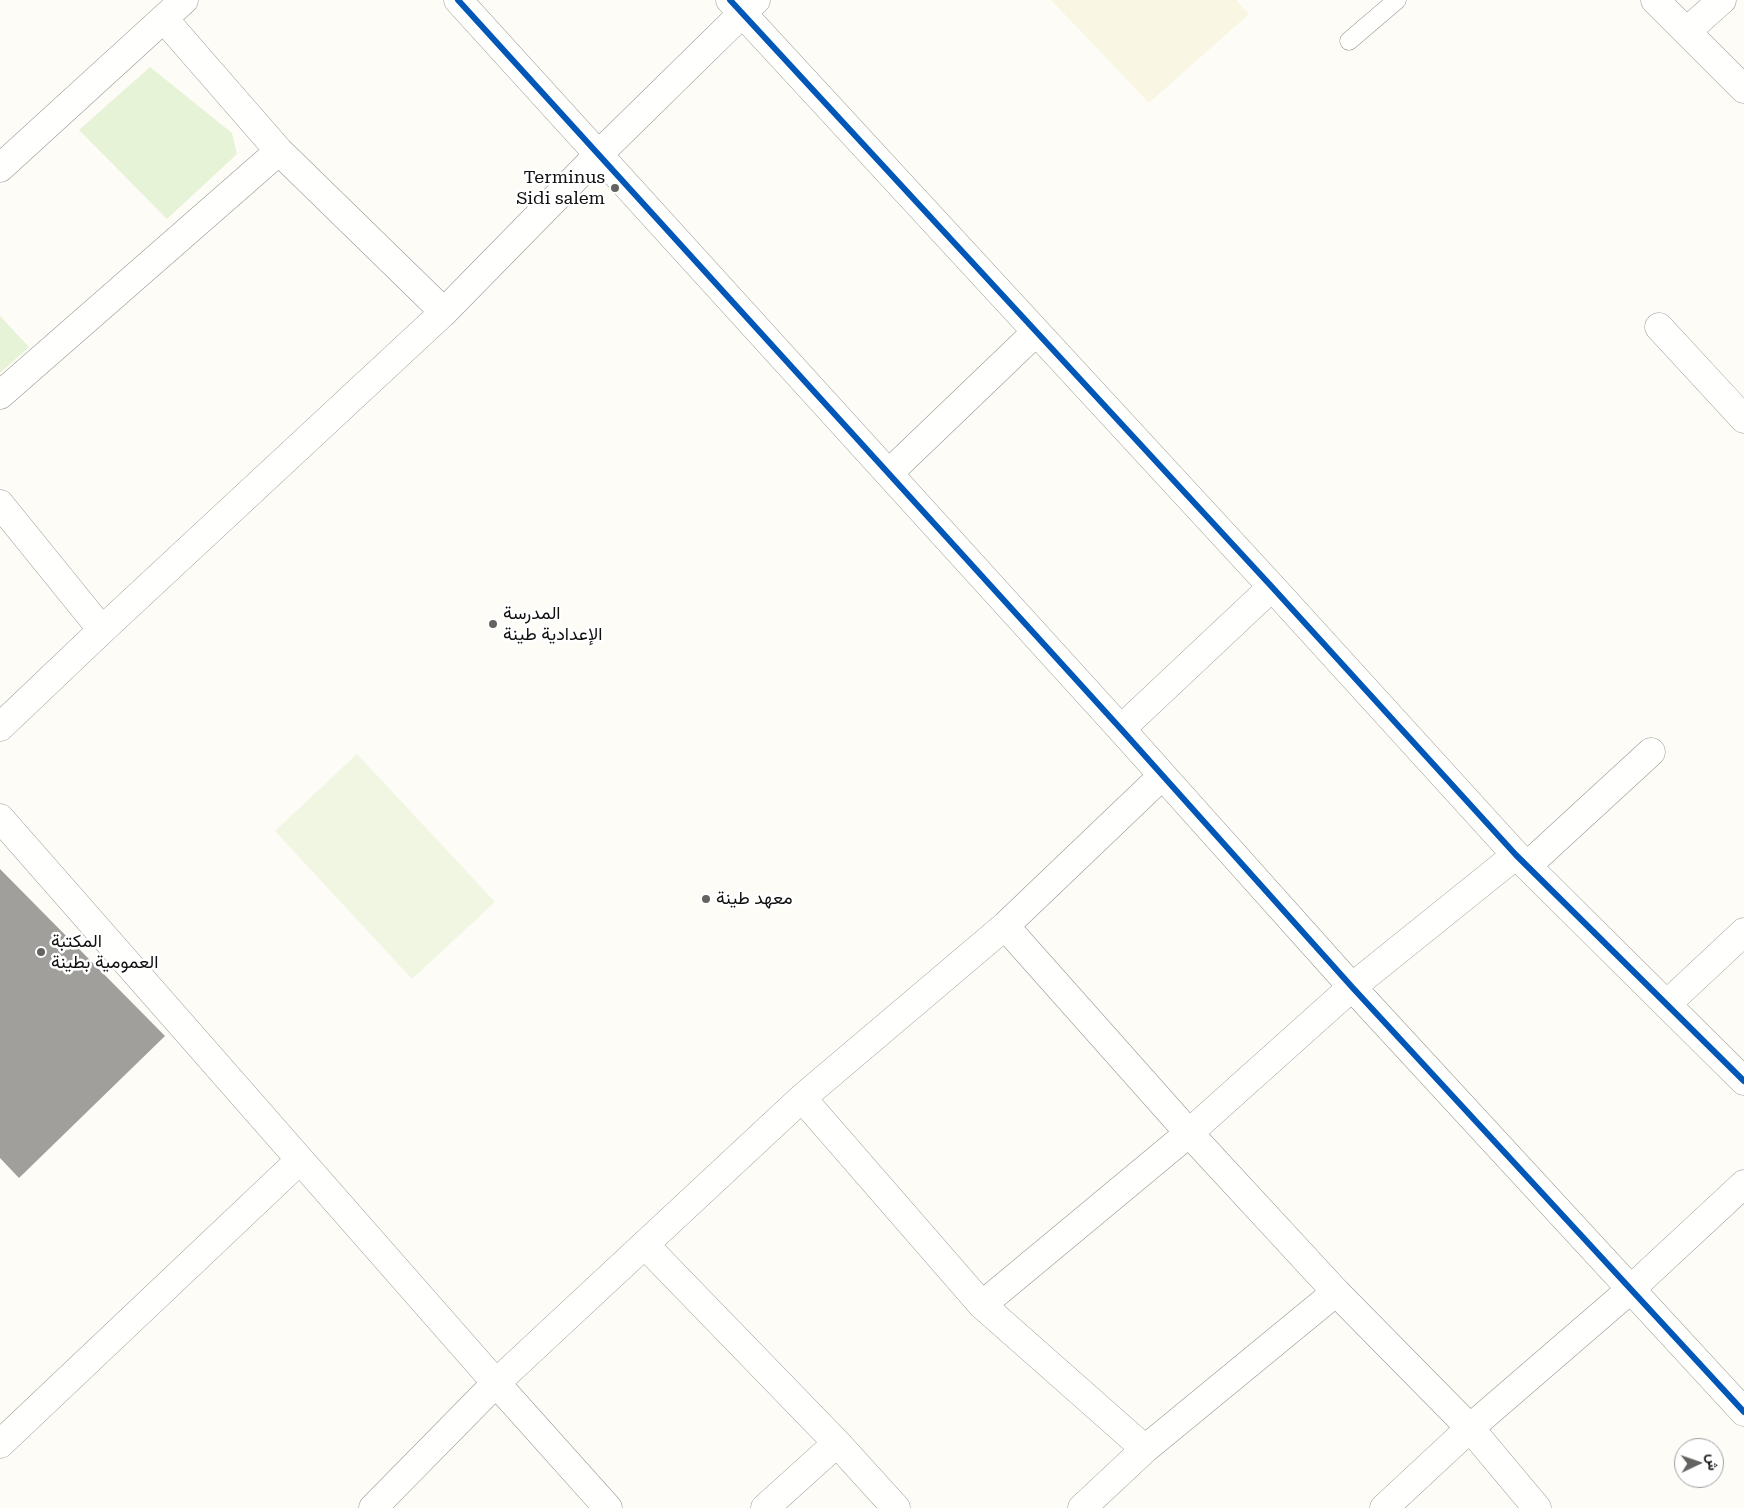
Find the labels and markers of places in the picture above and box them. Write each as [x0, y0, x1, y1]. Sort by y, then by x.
place label: Terminus Sidi salem [516, 167, 605, 210]
marker: Terminus Sidi salem [609, 182, 621, 194]
place label: المدرسة الإعدادية طينة [503, 603, 602, 646]
marker: المدرسة الإعدادية طينة [487, 618, 499, 630]
place label: معهد طينة [716, 888, 793, 910]
marker: معهد طينة [700, 893, 712, 905]
place label: المكتبة العمومية بطينة [51, 931, 158, 974]
marker: المكتبة العمومية بطينة [35, 946, 47, 958]

